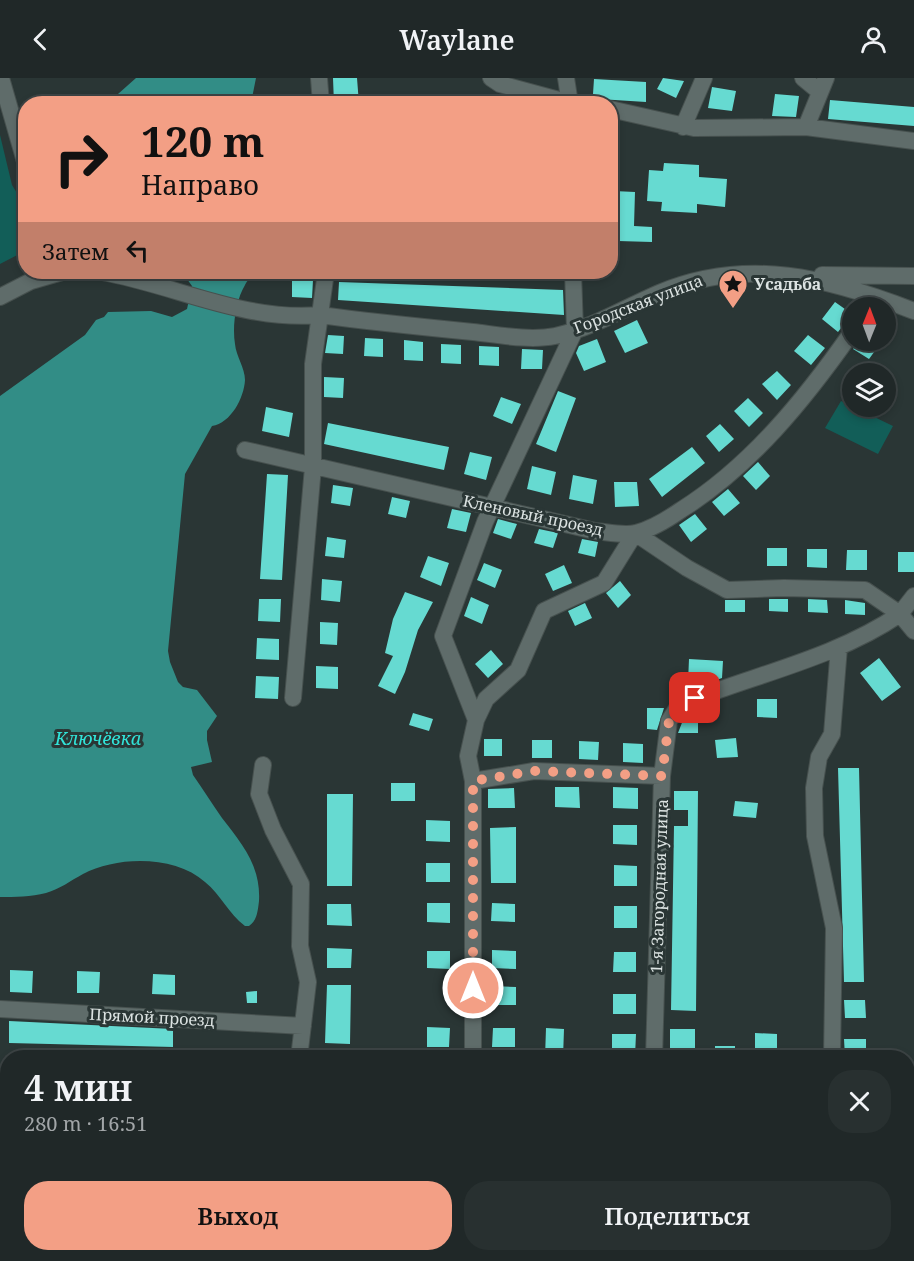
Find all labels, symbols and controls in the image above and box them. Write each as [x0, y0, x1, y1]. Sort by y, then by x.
text: Waylane [399, 21, 515, 58]
icon: back [24, 23, 57, 56]
icon: person [857, 23, 890, 56]
text: 120 m [141, 112, 265, 169]
icon: right [42, 120, 120, 198]
text: Направо [141, 166, 259, 203]
icon: left [121, 234, 154, 267]
text: Затем [42, 236, 109, 266]
place icon: Усадьба [717, 268, 749, 310]
street label: Городская улица [570, 269, 706, 339]
place label: Усадьба [754, 273, 821, 295]
north arrow [842, 297, 896, 351]
map controls [842, 297, 896, 417]
button: layers [842, 363, 896, 417]
street label: Кленовый проезд [461, 489, 605, 541]
pin [669, 672, 720, 723]
icon: arrive [678, 681, 711, 714]
water label: Ключёвка [54, 726, 141, 750]
street label: 1-я Загородная улица [645, 798, 673, 974]
position arrow [441, 956, 505, 1020]
street label: Прямой проезд [89, 1003, 215, 1031]
text: 4 мин [24, 1063, 133, 1112]
button: close [828, 1070, 891, 1133]
text: 280 m · 16:51 [24, 1110, 147, 1137]
button: Выход [24, 1181, 452, 1250]
button: Поделиться [464, 1181, 891, 1250]

